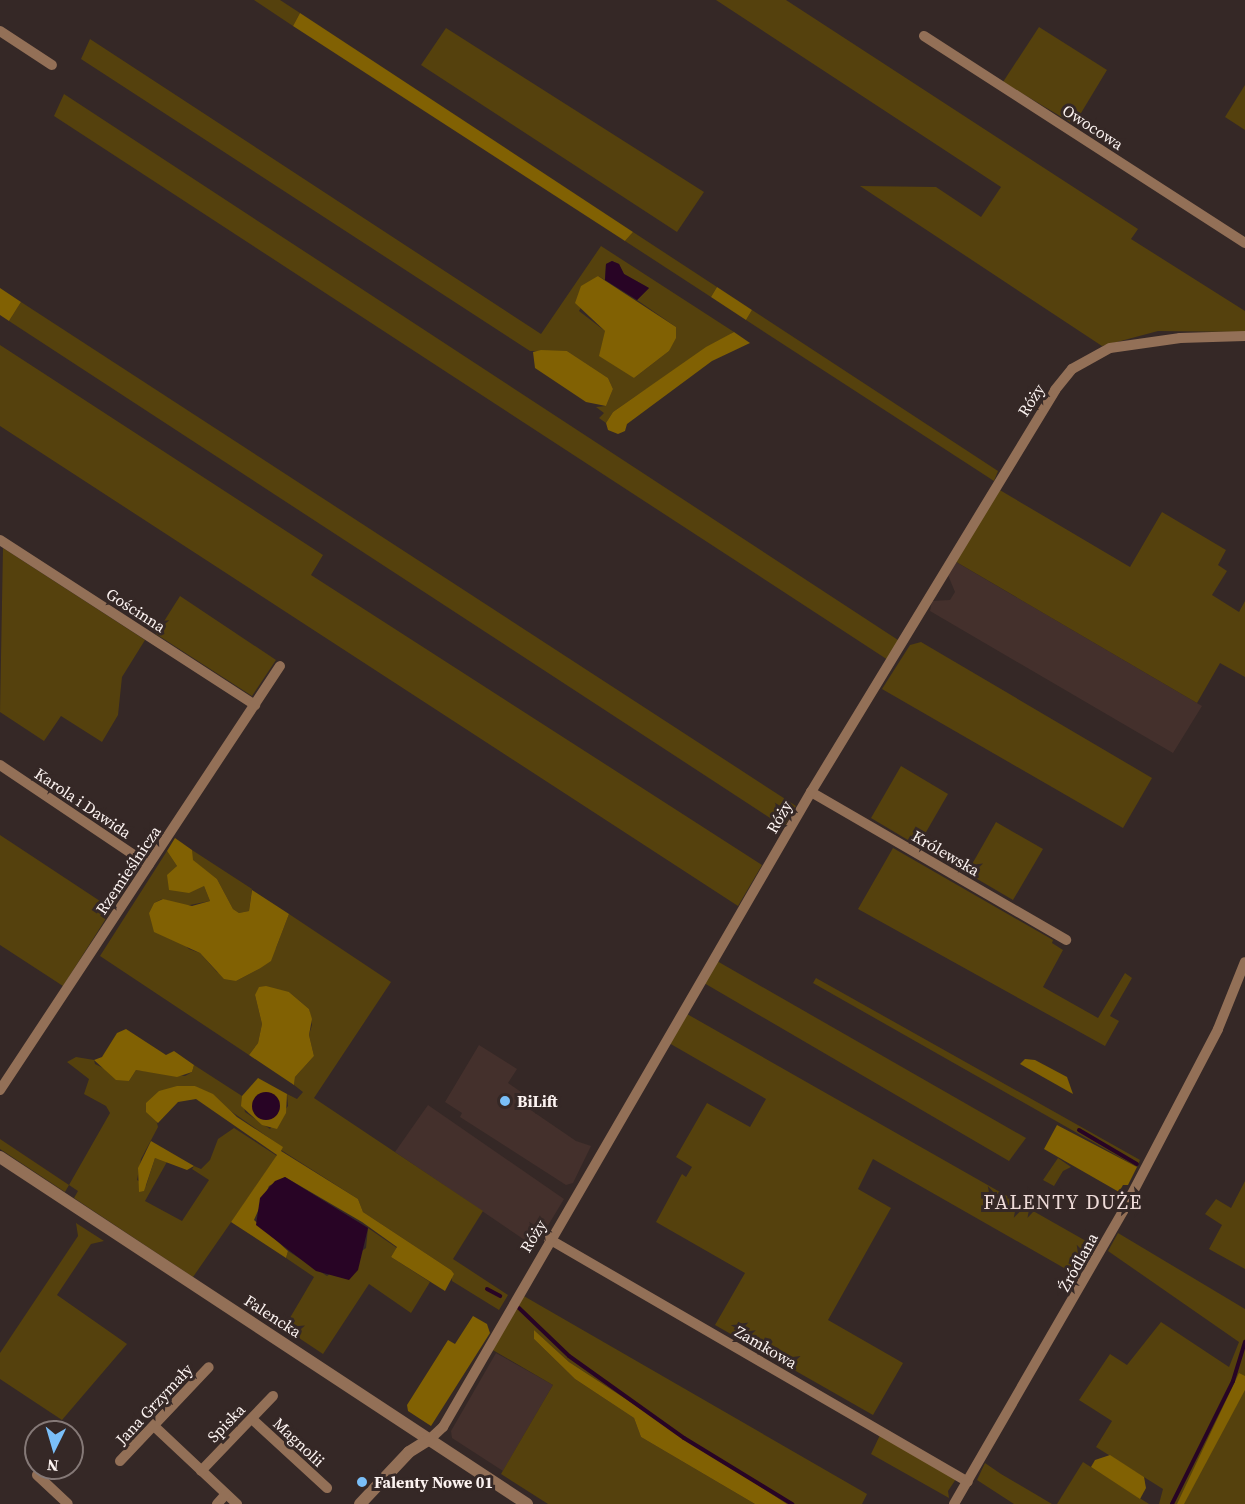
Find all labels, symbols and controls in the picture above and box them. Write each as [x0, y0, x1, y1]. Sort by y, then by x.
street label: Owocowa [1059, 100, 1127, 154]
street label: Róży [1014, 380, 1048, 420]
street label: Gościnna [103, 584, 169, 636]
street label: Karola i Dawida [31, 764, 135, 842]
street label: Róży [762, 797, 796, 837]
street label: Rzemieślnicza [91, 822, 165, 918]
street label: Królewska [909, 826, 983, 880]
place label: BiLift [517, 1091, 558, 1111]
marker: BiLift [498, 1094, 512, 1108]
district label: FALENTY DUŻE [983, 1190, 1143, 1214]
street label: Róży [516, 1216, 550, 1256]
street label: Źródlana [1054, 1229, 1102, 1295]
street label: Falencka [241, 1291, 305, 1341]
street label: Zamkowa [731, 1322, 801, 1372]
street label: Jana Grzymały [112, 1360, 196, 1448]
street label: Spiska [203, 1400, 249, 1446]
street label: Magnolii [269, 1413, 329, 1471]
north arrow [24, 1420, 84, 1480]
text: N [46, 1454, 59, 1477]
place label: Falenty Nowe 01 [374, 1472, 493, 1492]
marker: Falenty Nowe 01 [355, 1475, 369, 1489]

